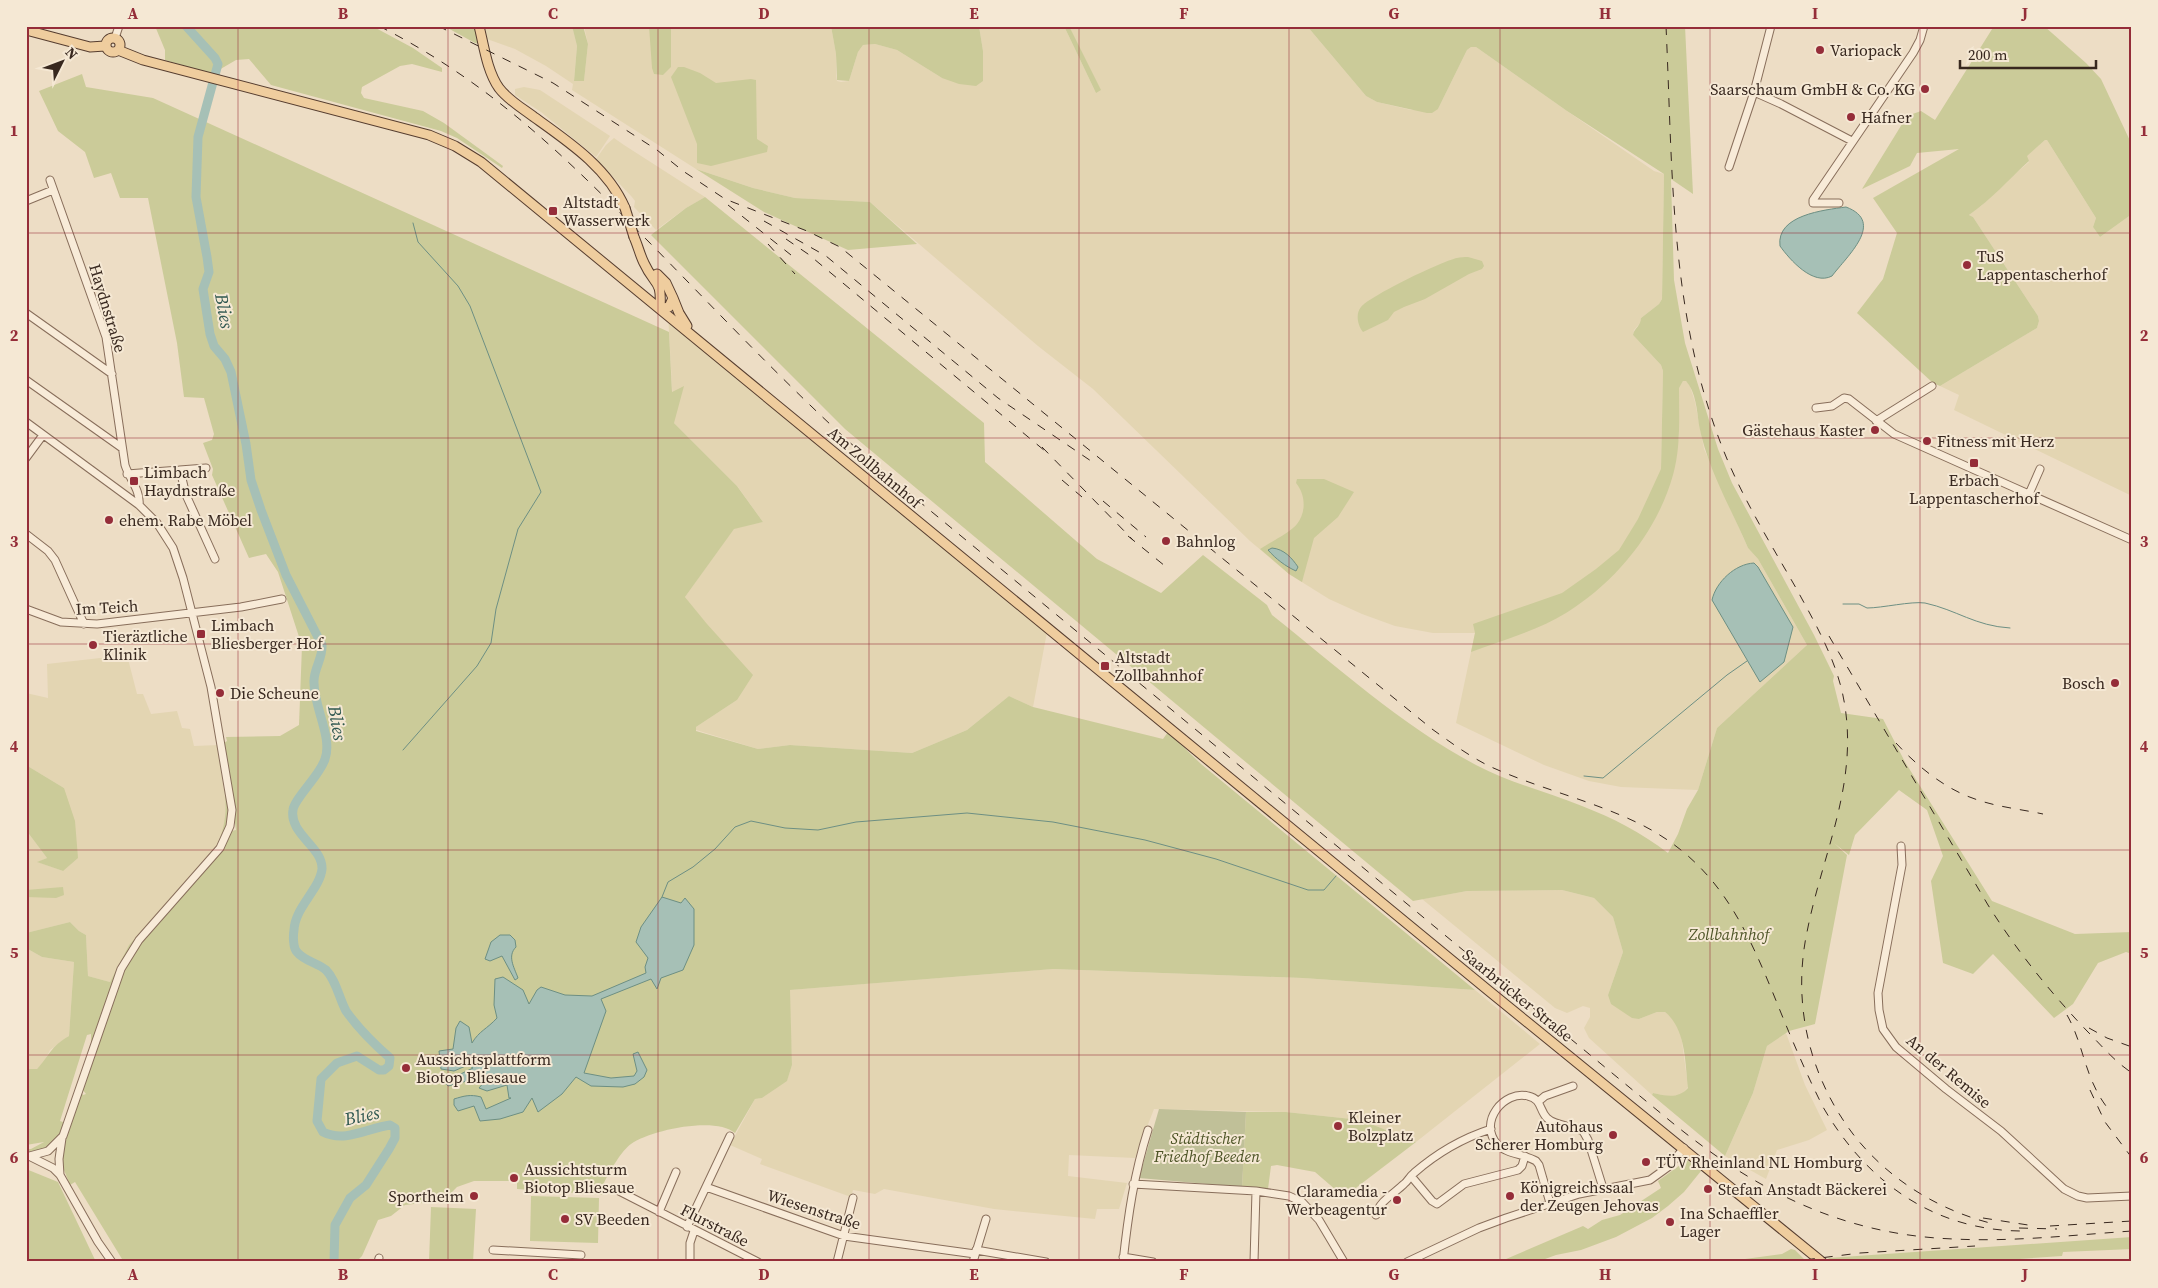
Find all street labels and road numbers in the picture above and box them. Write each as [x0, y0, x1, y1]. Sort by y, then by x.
street label: Haydnstraße [84, 261, 132, 355]
street label: Am Zollbahnhof [823, 421, 928, 514]
street label: Im Teich [75, 594, 139, 620]
street label: Saarbrücker Straße [1458, 944, 1578, 1046]
street label: An der Remise [1902, 1029, 1996, 1113]
street label: Wiesenstraße [764, 1184, 864, 1234]
street label: Flurstraße [677, 1198, 753, 1252]

